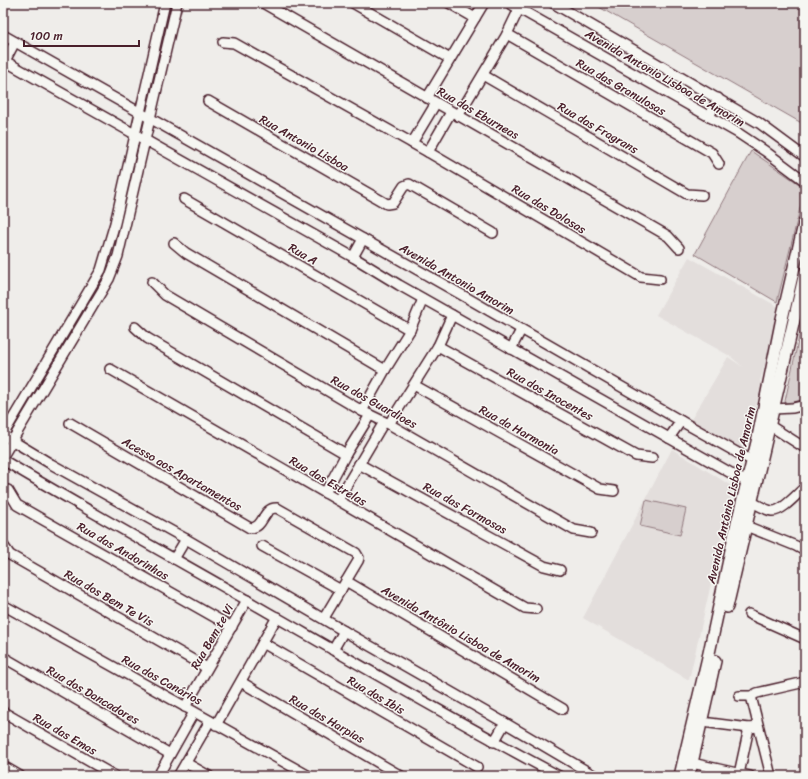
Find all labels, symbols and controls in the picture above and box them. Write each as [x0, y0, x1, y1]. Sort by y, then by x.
scale bar [24, 22, 139, 48]
street label: Avenida Antonio Lisboa de Amorim [580, 23, 749, 133]
text: 100 m [30, 25, 63, 47]
street label: Rua das Granulosas [572, 52, 671, 122]
street label: Rua das Eburneas [433, 81, 523, 146]
street label: Rua das Fragrans [553, 96, 643, 160]
street label: Rua Antonio Lisboa [255, 108, 354, 178]
street label: Rua das Dolosas [507, 178, 591, 240]
street label: Avenida Antonio Amorim [394, 236, 519, 321]
street label: Rua A [284, 237, 322, 271]
street label: Rua dos Inocentes [503, 361, 598, 427]
street label: Rua dos Guardioes [327, 369, 422, 435]
street label: Rua da Harmonia [475, 399, 563, 461]
street label: Avenida Antônio Lisboa de Amorim [700, 404, 762, 587]
street label: Acesso aos Apartamentos [117, 430, 247, 518]
street label: Rua das Estrelas [285, 450, 371, 512]
street label: Rua das Formosas [419, 476, 511, 540]
street label: Rua das Andorinhas [73, 516, 174, 587]
street label: Rua dos Bem Te Vis [60, 563, 158, 633]
street label: Avenida Antônio Lisboa de Amorim [376, 579, 545, 689]
street label: Rua Bem te Vi [184, 599, 240, 674]
street label: Rua dos Canários [118, 649, 207, 712]
street label: Rua dos Dancadores [42, 659, 144, 731]
street label: Rua dos Ibis [343, 670, 410, 721]
street label: Rua das Harpias [285, 688, 369, 750]
street label: Rua das Emas [29, 707, 102, 762]

